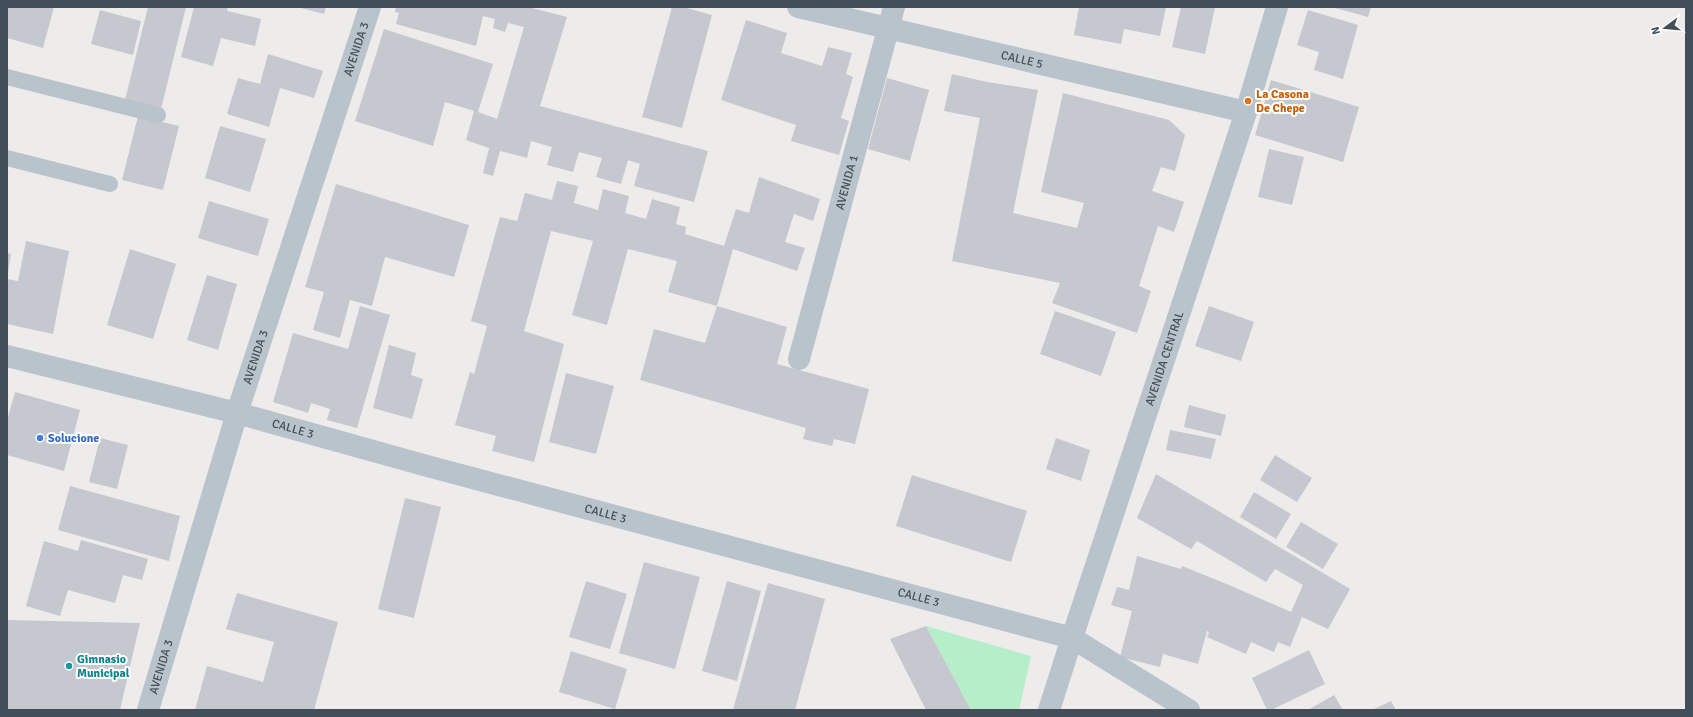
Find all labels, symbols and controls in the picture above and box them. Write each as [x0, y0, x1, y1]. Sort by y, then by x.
north arrow [1645, 8, 1685, 48]
street label: AVENIDA 3 [341, 20, 373, 78]
text: N [1649, 25, 1663, 36]
street label: CALLE 5 [999, 48, 1044, 72]
place label: La Casona De Chepe [1256, 87, 1309, 116]
marker: La Casona De Chepe [1243, 96, 1253, 106]
street label: AVENIDA 1 [833, 153, 862, 212]
street label: AVENIDA CENTRAL [1142, 309, 1188, 408]
street label: AVENIDA 3 [240, 328, 272, 386]
street label: CALLE 3 [270, 416, 315, 442]
place label: Solucione [48, 431, 99, 446]
marker: Solucione [35, 433, 45, 443]
street label: CALLE 3 [583, 501, 628, 527]
street label: CALLE 3 [896, 585, 941, 610]
street label: AVENIDA 3 [146, 638, 177, 696]
place label: Gimnasio Municipal [77, 652, 130, 681]
marker: Gimnasio Municipal [64, 661, 74, 671]

